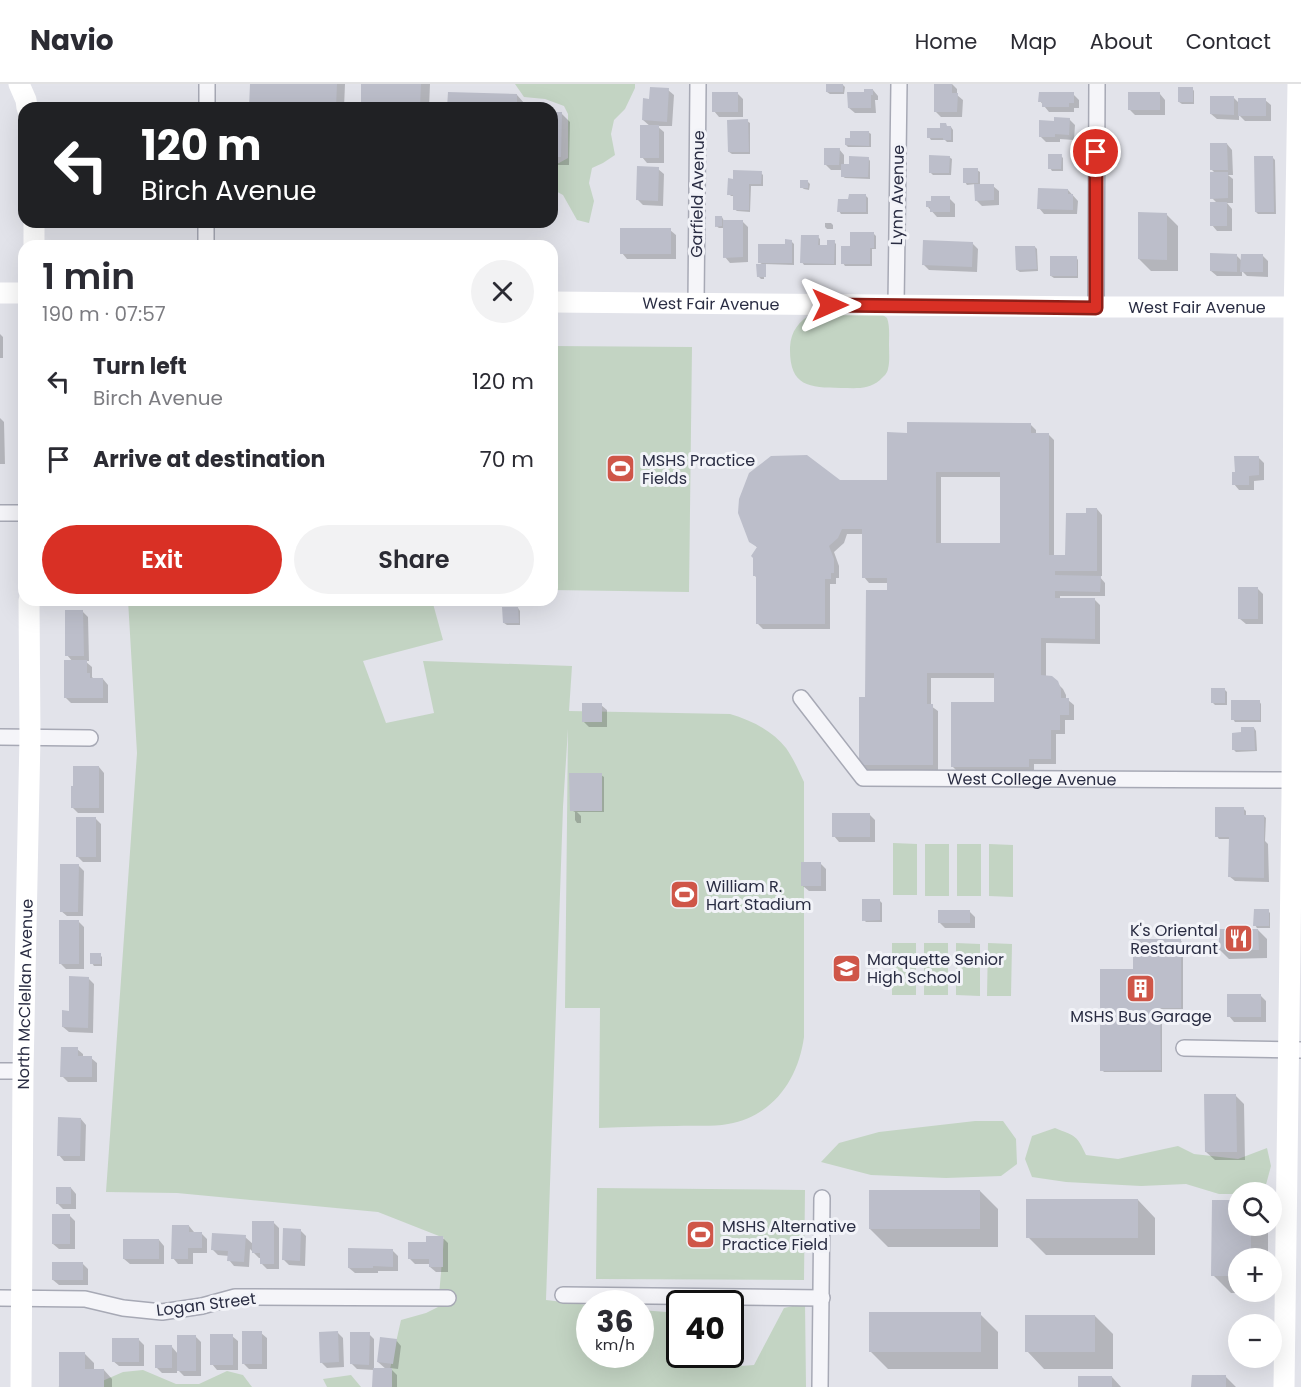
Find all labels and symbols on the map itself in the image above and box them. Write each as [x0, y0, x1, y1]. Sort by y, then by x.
pin [1070, 126, 1121, 177]
street label: Garfield Avenue [685, 130, 710, 258]
street label: Lynn Avenue [885, 144, 910, 246]
position arrow [798, 273, 862, 337]
street label: West Fair Avenue [642, 292, 780, 316]
street label: West Fair Avenue [1128, 296, 1266, 319]
place label: MSHS Practice Fields [642, 449, 755, 490]
sports icon: MSHS Practice Fields [605, 453, 637, 485]
street label: West College Avenue [947, 767, 1117, 791]
place label: William R. Hart Stadium [706, 875, 811, 916]
sports icon: William R. Hart Stadium [669, 879, 701, 911]
street label: North McClellan Avenue [12, 898, 39, 1090]
place label: K's Oriental Restaurant [1130, 919, 1218, 960]
restaurant icon: K's Oriental Restaurant [1223, 923, 1255, 955]
place label: Marquette Senior High School [867, 948, 1004, 989]
school or university icon: Marquette Senior High School [830, 952, 862, 984]
building icon: MSHS Bus Garage [1125, 972, 1157, 1004]
place label: MSHS Bus Garage [1070, 1005, 1212, 1028]
place label: MSHS Alternative Practice Field [722, 1215, 856, 1256]
sports icon: MSHS Alternative Practice Field [685, 1219, 717, 1251]
street label: Logan Street [155, 1287, 257, 1322]
speed limit sign: 40 [666, 1290, 744, 1368]

